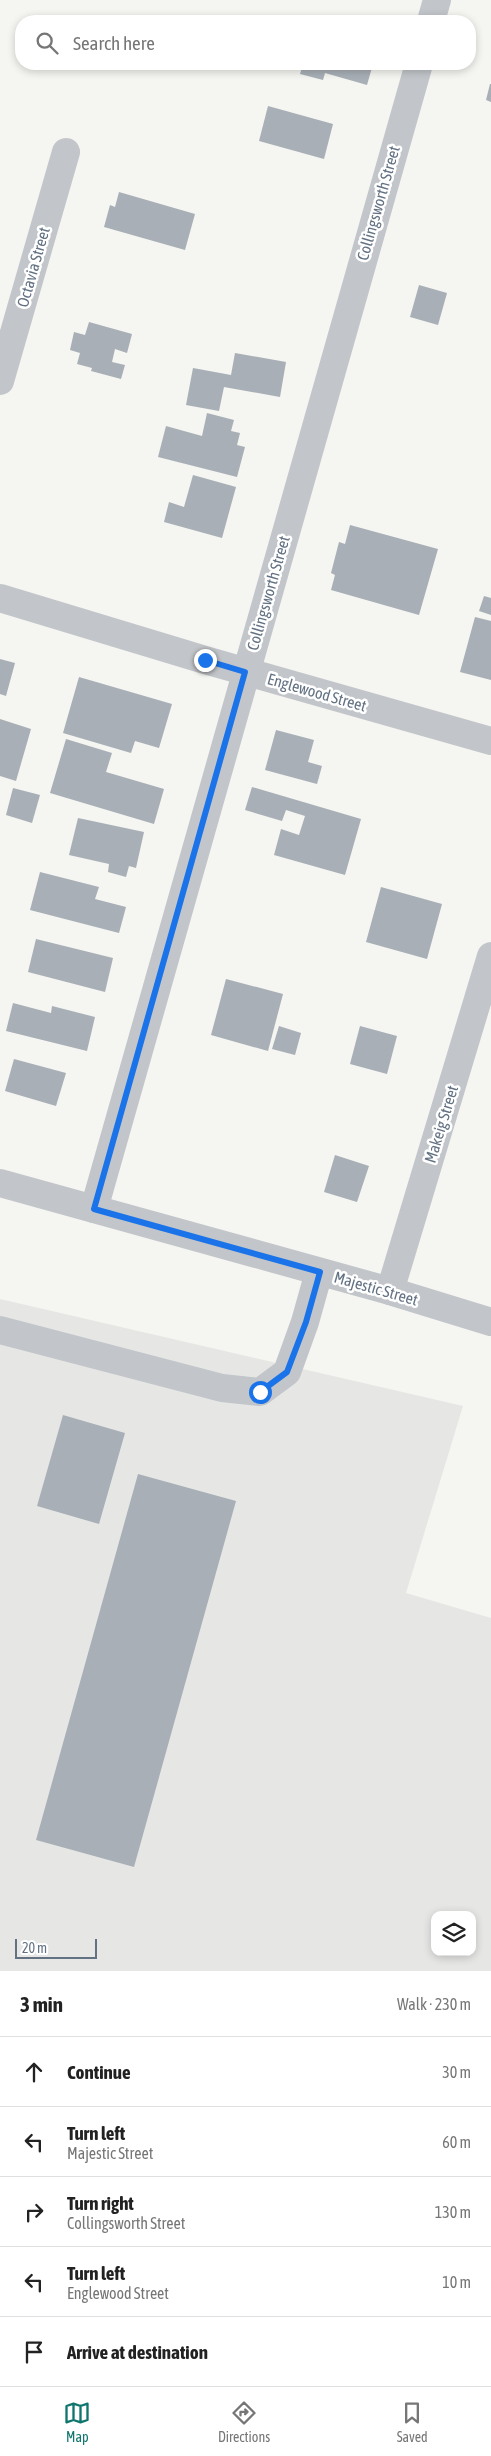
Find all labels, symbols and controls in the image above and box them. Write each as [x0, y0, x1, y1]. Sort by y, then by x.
search box [15, 15, 476, 70]
icon: search [33, 29, 61, 57]
text: Search here [73, 32, 155, 54]
street label: Collingsworth Street [353, 143, 404, 263]
street label: Octavia Street [13, 225, 53, 309]
street label: Collingsworth Street [243, 533, 294, 653]
route end [194, 649, 217, 672]
street label: Englewood Street [265, 669, 369, 716]
street label: Makeig Street [421, 1083, 462, 1165]
street label: Majestic Street [332, 1267, 420, 1310]
route start [249, 1381, 272, 1404]
map controls [431, 1911, 476, 1956]
button: layers [431, 1911, 476, 1956]
scale bar [15, 1936, 98, 1959]
text: 20 m [22, 1940, 47, 1956]
text: 3 min [20, 1992, 63, 2016]
text: Walk · 230 m [397, 1995, 471, 2013]
icon: ahead [20, 2058, 48, 2086]
text: Continue [67, 2061, 131, 2083]
text: 30 m [442, 2063, 471, 2081]
text: Turn left [67, 2122, 125, 2144]
icon: left [20, 2128, 48, 2156]
text: 60 m [442, 2133, 471, 2151]
text: Majestic Street [67, 2144, 153, 2162]
text: Turn right [67, 2192, 134, 2214]
icon: right [20, 2198, 48, 2226]
text: 130 m [435, 2203, 471, 2221]
text: Collingsworth Street [67, 2214, 185, 2232]
text: Turn left [67, 2262, 125, 2284]
icon: left [20, 2268, 48, 2296]
text: 10 m [442, 2273, 471, 2291]
text: Englewood Street [67, 2284, 169, 2302]
icon: arrive [20, 2338, 48, 2366]
text: Arrive at destination [67, 2341, 208, 2363]
tab: Map [63, 2399, 91, 2445]
tab: Directions [218, 2399, 270, 2445]
tab: Saved [397, 2399, 428, 2445]

